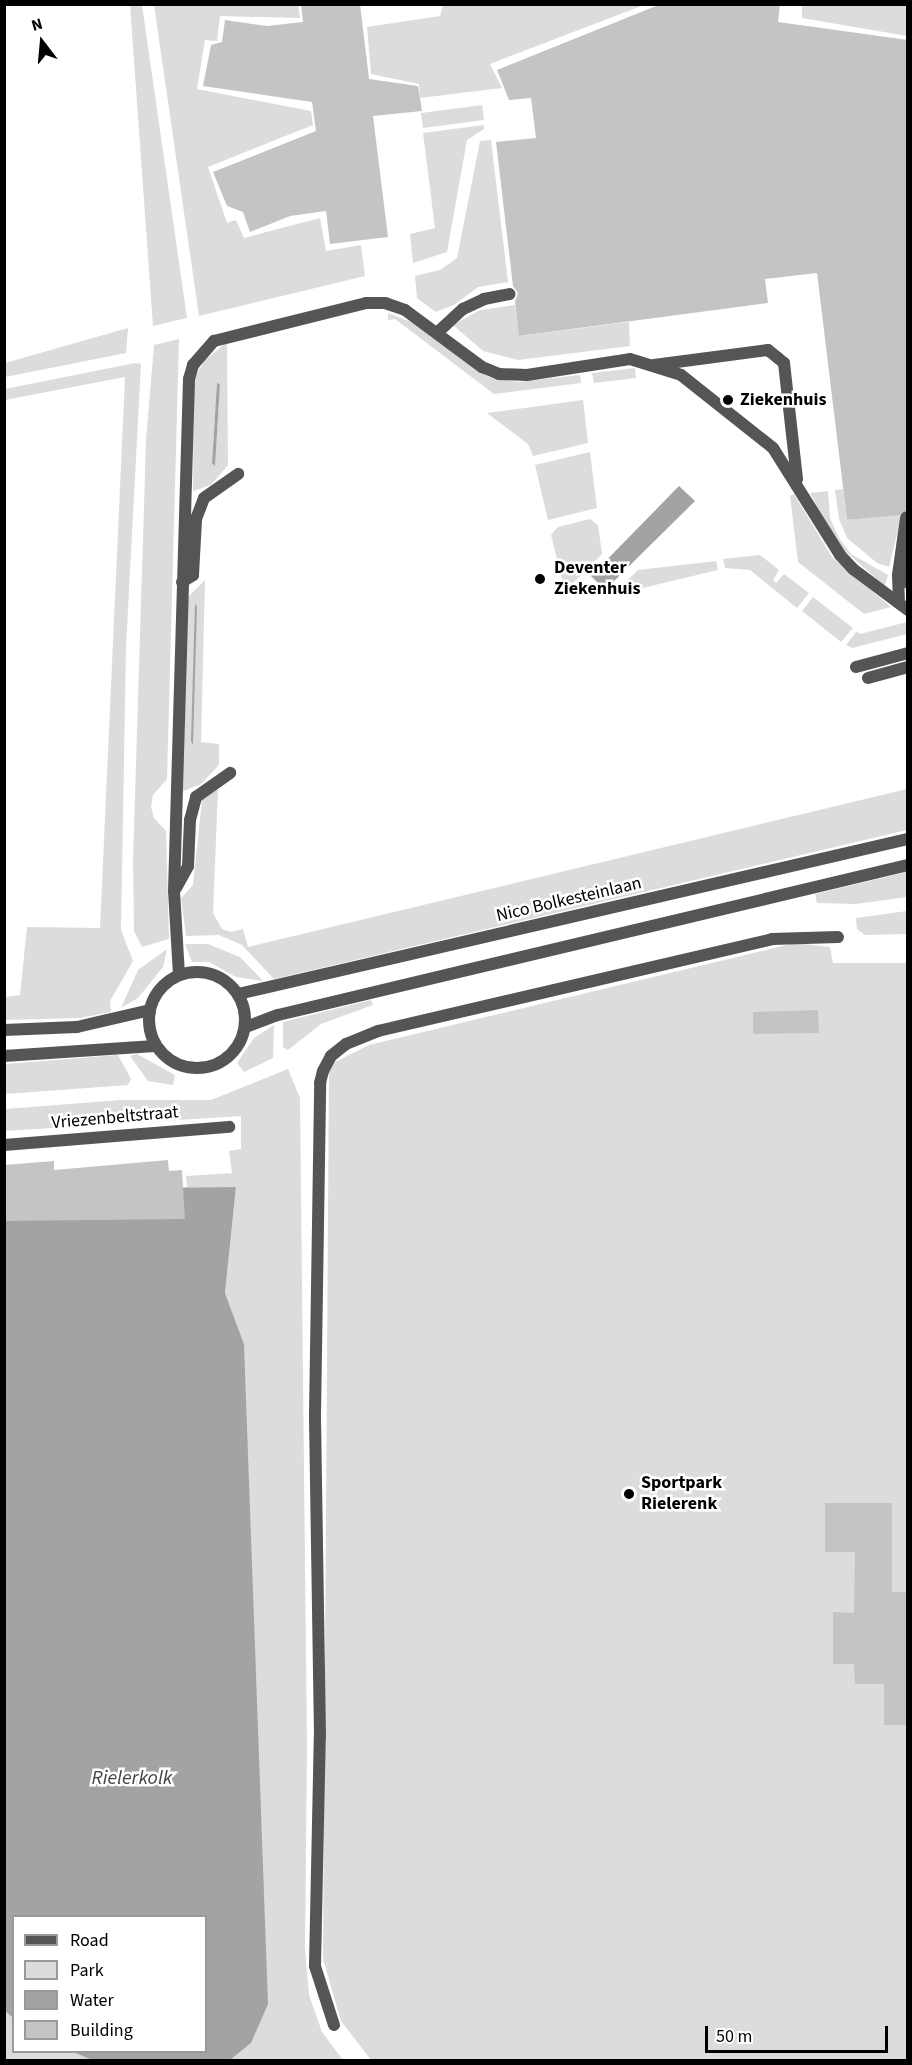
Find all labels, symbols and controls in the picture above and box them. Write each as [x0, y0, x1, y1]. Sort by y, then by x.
north arrow [12, 12, 72, 72]
text: N [29, 13, 45, 37]
place label: Ziekenhuis [740, 389, 826, 411]
marker: Ziekenhuis [721, 393, 735, 407]
place label: Deventer Ziekenhuis [554, 558, 640, 600]
marker: Deventer Ziekenhuis [531, 570, 549, 588]
street label: Nico Bolkesteinlaan [494, 873, 644, 927]
street label: Vriezenbeltstraat [51, 1102, 179, 1134]
place label: Sportpark Rielerenk [641, 1473, 722, 1516]
marker: Sportpark Rielerenk [622, 1487, 636, 1501]
water label: Rielerkolk [92, 1766, 172, 1790]
legend [12, 1915, 207, 2053]
text: Road [70, 1928, 109, 1953]
text: Park [70, 1958, 104, 1983]
text: Water [70, 1988, 114, 2013]
scale bar [708, 2014, 891, 2052]
text: Building [70, 2018, 133, 2043]
text: 50 m [716, 2024, 752, 2049]

